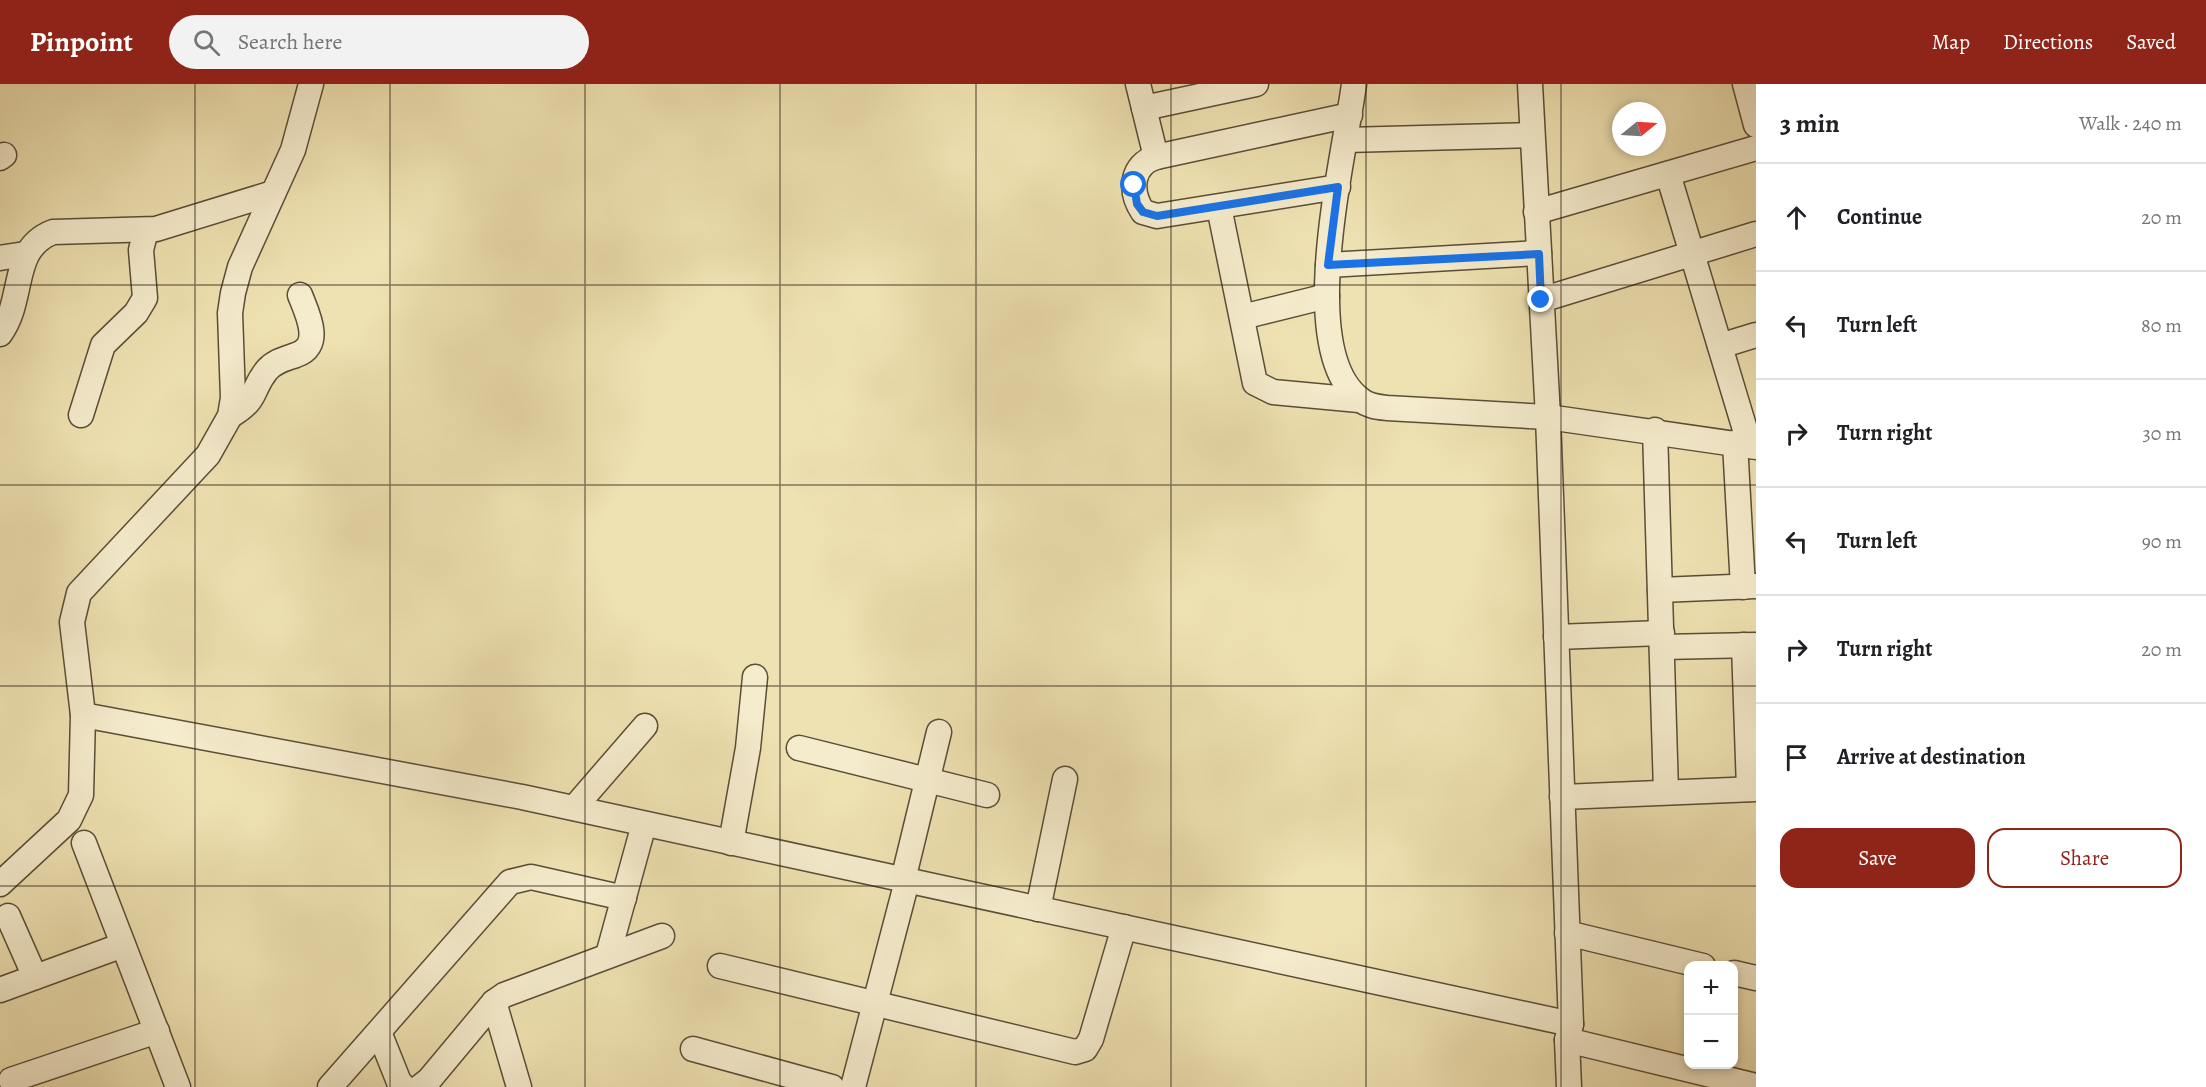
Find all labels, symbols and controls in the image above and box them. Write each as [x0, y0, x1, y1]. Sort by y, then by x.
search box [169, 15, 589, 69]
text: Pinpoint [30, 23, 133, 61]
icon: search [190, 26, 223, 59]
text: Search here [238, 27, 342, 57]
text: Map [1932, 28, 1970, 56]
text: Directions [2003, 28, 2093, 56]
text: Saved [2126, 28, 2176, 56]
north arrow [1612, 102, 1666, 156]
text: 3 min [1780, 106, 1840, 141]
text: Walk · 240 m [2079, 110, 2182, 137]
route start [1120, 171, 1146, 197]
icon: ahead [1780, 201, 1813, 234]
text: Continue [1837, 202, 1922, 232]
text: 20 m [2141, 204, 2182, 231]
route end [1527, 286, 1553, 312]
icon: left [1780, 309, 1813, 342]
text: Turn left [1837, 310, 1917, 340]
text: 80 m [2141, 312, 2182, 339]
icon: right [1780, 417, 1813, 450]
text: Turn right [1837, 418, 1933, 448]
text: 30 m [2142, 420, 2182, 447]
icon: left [1780, 525, 1813, 558]
text: Turn left [1837, 526, 1917, 556]
text: 90 m [2142, 528, 2182, 555]
icon: right [1780, 633, 1813, 666]
text: Turn right [1837, 634, 1933, 664]
text: 20 m [2141, 636, 2182, 663]
icon: arrive [1780, 741, 1813, 774]
text: Arrive at destination [1837, 742, 2026, 772]
button: Save [1780, 828, 1975, 888]
button: Share [1987, 828, 2182, 888]
map controls [1684, 961, 1738, 1069]
button: + [1684, 961, 1738, 1015]
button: − [1684, 1015, 1738, 1069]

